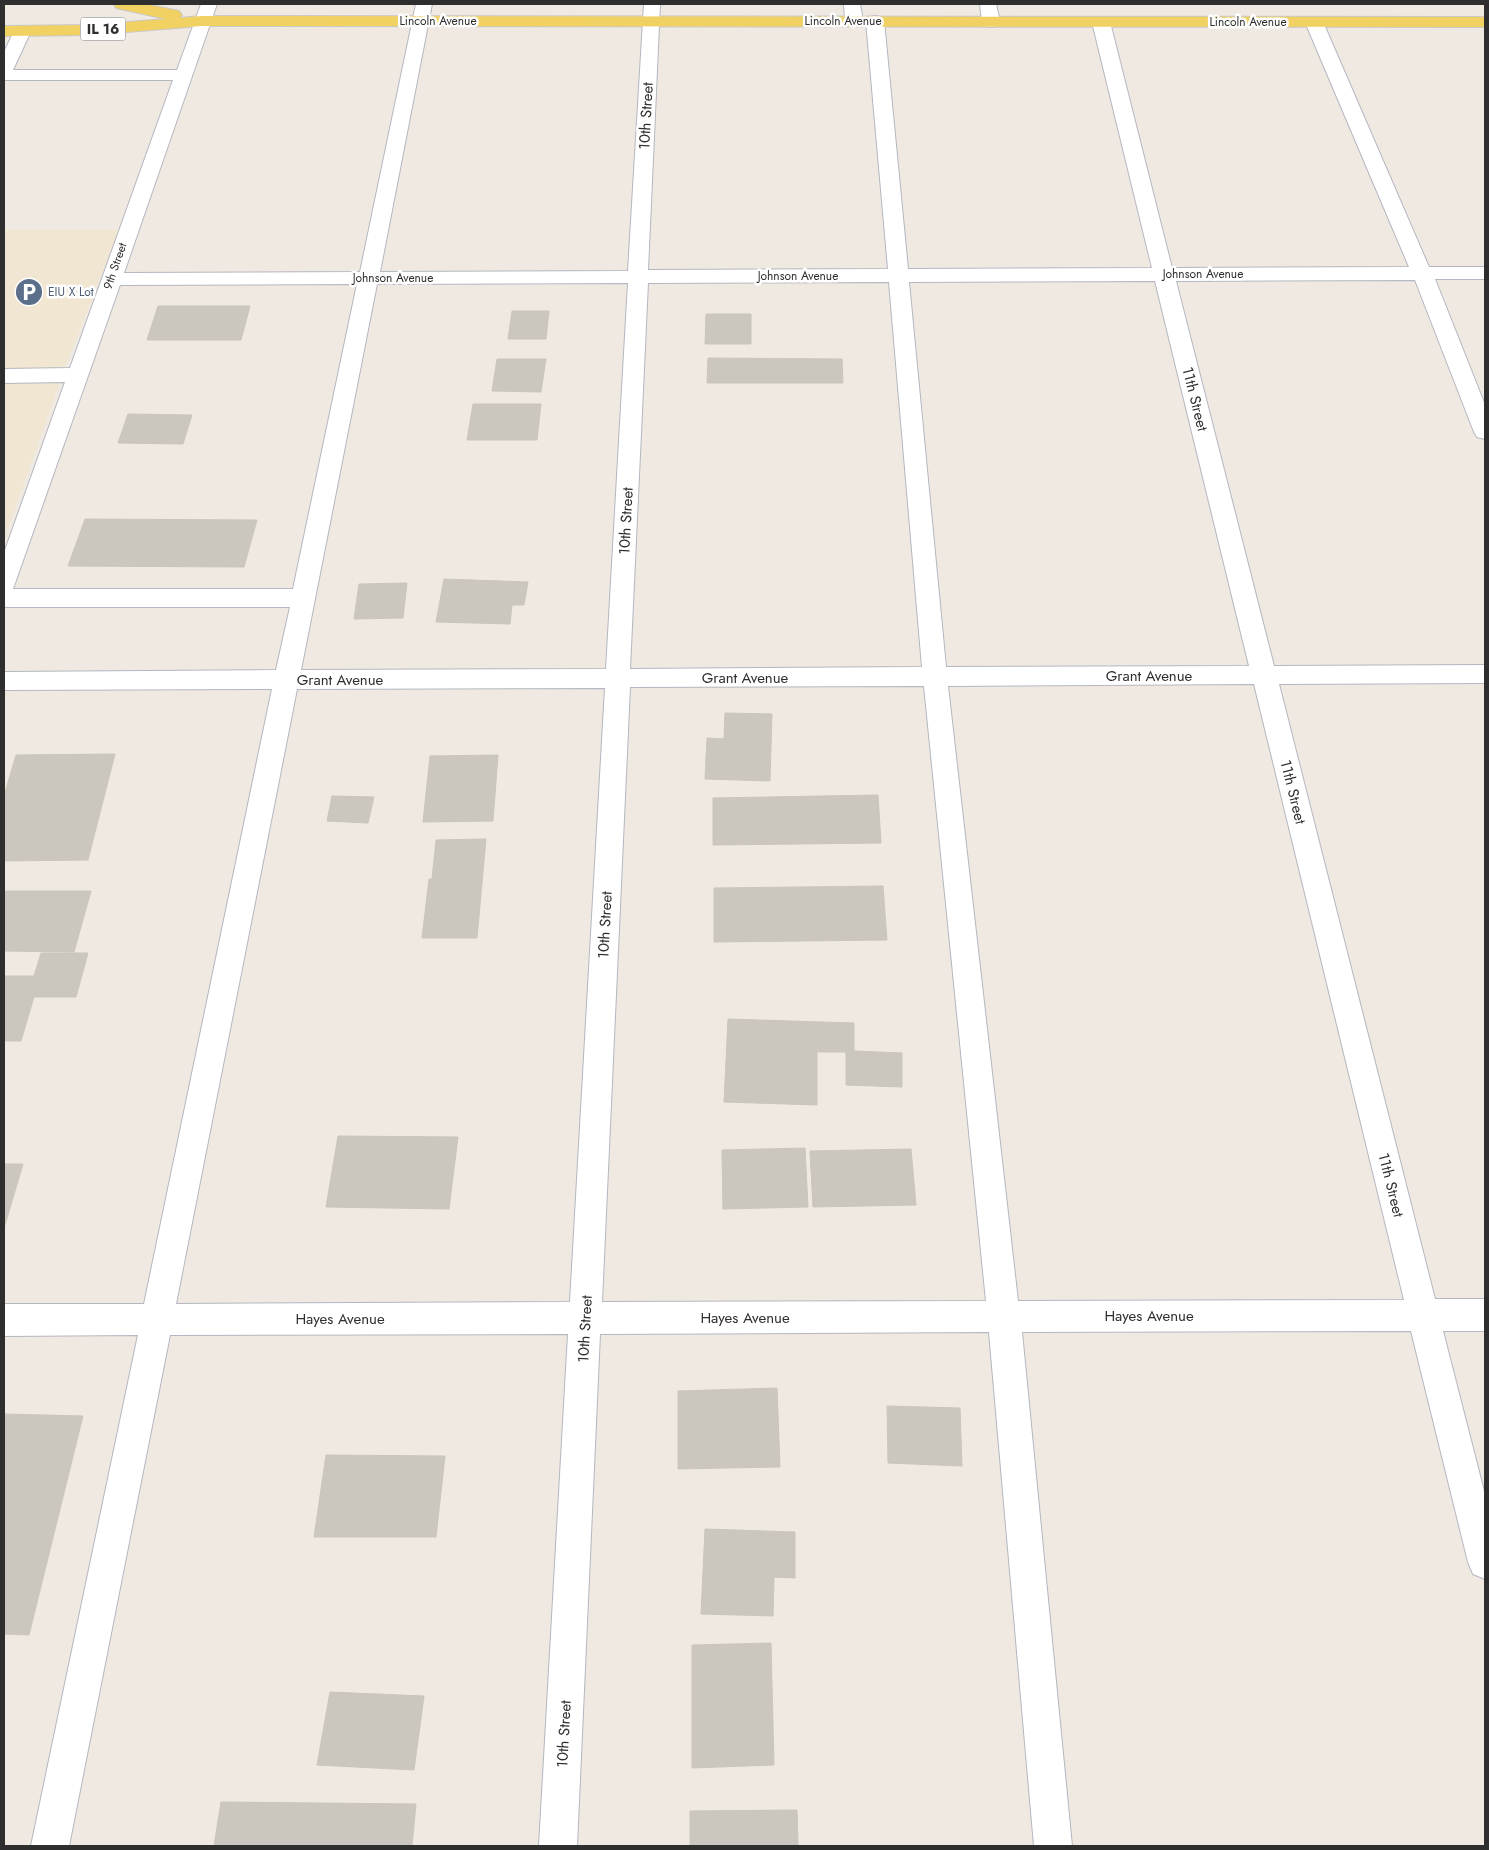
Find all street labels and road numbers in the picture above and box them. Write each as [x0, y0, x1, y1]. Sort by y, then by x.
street label: Lincoln Avenue [399, 12, 477, 30]
street label: Lincoln Avenue [804, 12, 882, 30]
street label: Lincoln Avenue [1209, 13, 1287, 31]
road number: IL 16 [80, 18, 126, 40]
street label: 10th Street [633, 81, 659, 150]
street label: 9th Street [99, 240, 131, 292]
street label: Johnson Avenue [1161, 265, 1243, 283]
street label: Johnson Avenue [756, 267, 838, 285]
street label: Johnson Avenue [351, 269, 433, 287]
street label: 11th Street [1176, 365, 1214, 434]
street label: 10th Street [613, 486, 639, 555]
street label: Grant Avenue [1106, 665, 1193, 687]
street label: Grant Avenue [702, 667, 789, 689]
street label: Grant Avenue [297, 669, 384, 691]
street label: 11th Street [1274, 758, 1312, 827]
street label: 10th Street [592, 890, 618, 959]
street label: 11th Street [1372, 1151, 1410, 1220]
street label: 10th Street [572, 1294, 598, 1363]
street label: Hayes Avenue [1104, 1305, 1194, 1327]
street label: Hayes Avenue [700, 1307, 790, 1329]
street label: Hayes Avenue [295, 1308, 385, 1330]
street label: 10th Street [551, 1699, 577, 1768]

